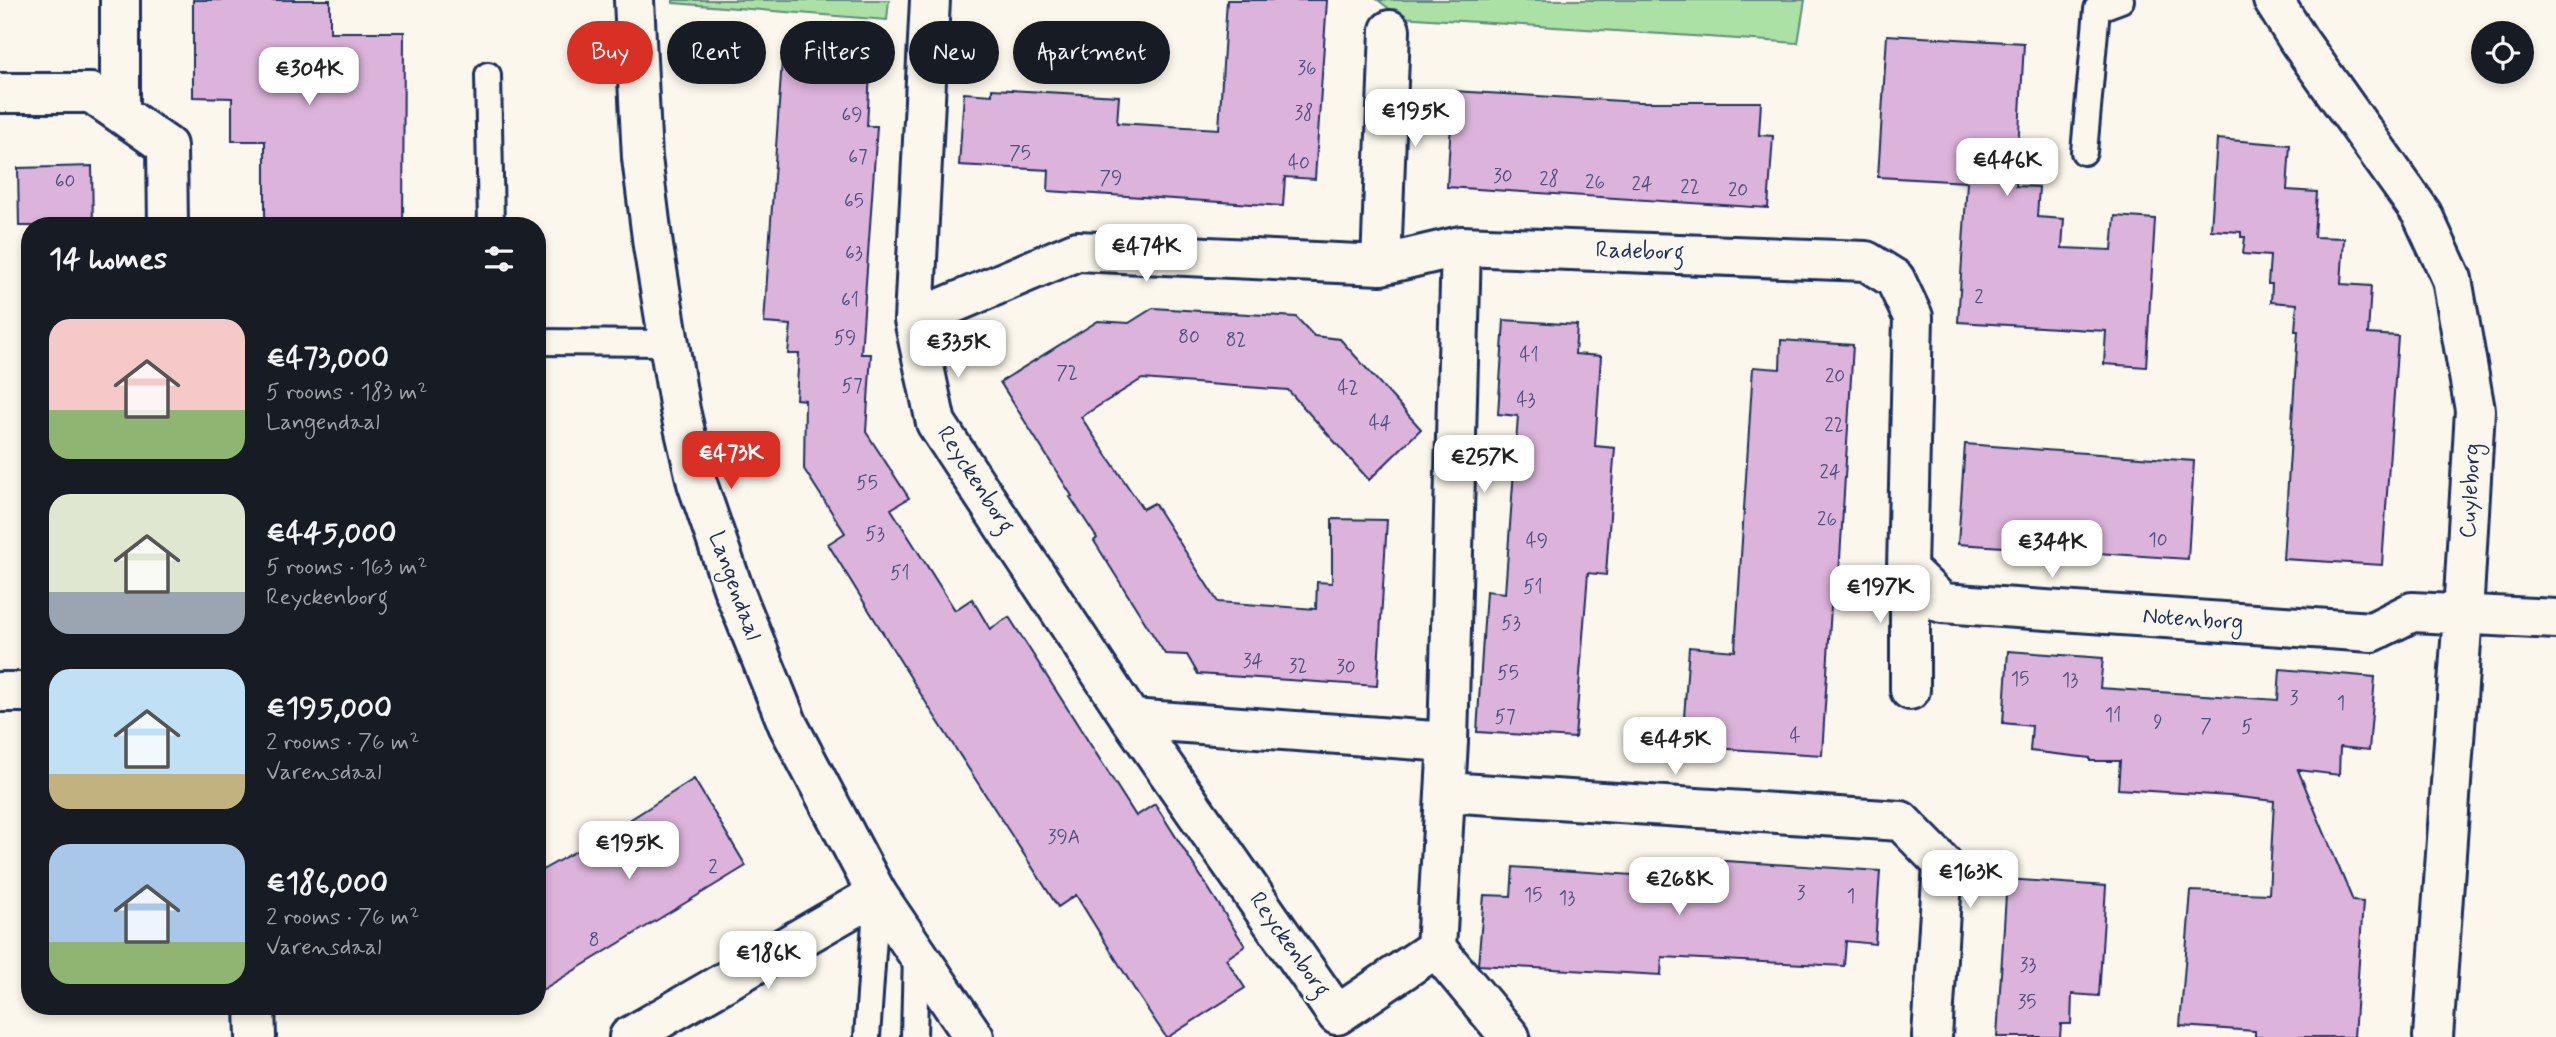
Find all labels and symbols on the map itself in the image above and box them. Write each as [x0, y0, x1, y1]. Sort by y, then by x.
pin: €304K [260, 48, 358, 107]
house number: 36 [1297, 56, 1317, 81]
pin: €195K [1366, 90, 1464, 149]
house number: 38 [1294, 101, 1314, 126]
house number: 69 [841, 103, 863, 128]
pin: €446K [1958, 138, 2056, 198]
house number: 75 [1009, 141, 1031, 166]
house number: 67 [848, 145, 868, 170]
house number: 40 [1288, 151, 1310, 176]
house number: 30 [1493, 164, 1513, 189]
house number: 79 [1100, 166, 1122, 191]
house number: 28 [1539, 167, 1559, 192]
house number: 60 [55, 169, 75, 194]
house number: 26 [1585, 170, 1605, 195]
house number: 24 [1632, 172, 1652, 197]
house number: 22 [1680, 175, 1700, 200]
house number: 20 [1728, 178, 1748, 203]
house number: 65 [844, 189, 864, 214]
pin: €474K [1097, 224, 1195, 284]
street label: Radeborg [1595, 235, 1685, 271]
house number: 63 [845, 241, 863, 266]
house number: 2 [1974, 285, 1984, 310]
house number: 61 [841, 288, 859, 313]
pin: €335K [909, 320, 1007, 380]
house number: 80 [1178, 325, 1200, 350]
house number: 59 [834, 326, 856, 351]
house number: 82 [1226, 328, 1246, 353]
house number: 41 [1519, 343, 1539, 368]
house number: 72 [1056, 361, 1078, 386]
house number: 20 [1825, 364, 1845, 389]
house number: 57 [842, 374, 862, 399]
house number: 42 [1337, 376, 1359, 401]
house number: 43 [1516, 388, 1536, 413]
house number: 44 [1369, 411, 1391, 436]
house number: 22 [1824, 413, 1844, 438]
street label: Reyckenborg [927, 421, 1021, 540]
pin: €473K [682, 432, 780, 491]
pin: €257K [1435, 435, 1533, 495]
street label: Cuyleborg [2454, 443, 2490, 539]
house number: 24 [1820, 460, 1840, 485]
house number: 55 [856, 471, 878, 496]
house number: 26 [1817, 507, 1837, 532]
pin: €344K [2003, 520, 2101, 580]
house number: 53 [865, 522, 885, 547]
street label: Langendaal [699, 527, 768, 645]
house number: 10 [2148, 528, 2168, 553]
house number: 49 [1526, 529, 1548, 554]
house number: 51 [890, 561, 910, 586]
pin: €197K [1831, 566, 1929, 625]
house number: 51 [1523, 575, 1543, 600]
street label: Notenborg [2141, 602, 2244, 640]
house number: 53 [1501, 611, 1521, 636]
house number: 34 [1243, 649, 1263, 674]
house number: 32 [1289, 654, 1307, 679]
house number: 30 [1336, 655, 1356, 680]
house number: 55 [1497, 661, 1519, 686]
house number: 15 [2011, 667, 2029, 692]
house number: 13 [2062, 668, 2078, 693]
house number: 3 [2290, 686, 2299, 711]
house number: 1 [2337, 691, 2345, 716]
house number: 11 [2105, 703, 2121, 728]
house number: 57 [1495, 705, 1515, 730]
house number: 9 [2153, 710, 2163, 735]
house number: 7 [2200, 714, 2212, 739]
house number: 5 [2241, 715, 2253, 740]
pin: €445K [1626, 718, 1724, 777]
house number: 4 [1789, 724, 1801, 749]
pin: €195K [580, 822, 678, 881]
house number: 39A [1048, 825, 1080, 850]
pin: €163K [1921, 850, 2019, 910]
house number: 2 [708, 855, 718, 880]
pin: €268K [1630, 858, 1728, 917]
house number: 3 [1797, 881, 1806, 906]
house number: 15 [1524, 883, 1542, 908]
house number: 1 [1847, 884, 1855, 909]
street label: Reyckenborg [1240, 886, 1336, 1005]
house number: 13 [1559, 886, 1575, 911]
house number: 8 [589, 928, 599, 953]
pin: €186K [719, 932, 817, 991]
house number: 33 [2020, 953, 2036, 978]
house number: 35 [2018, 990, 2036, 1015]

